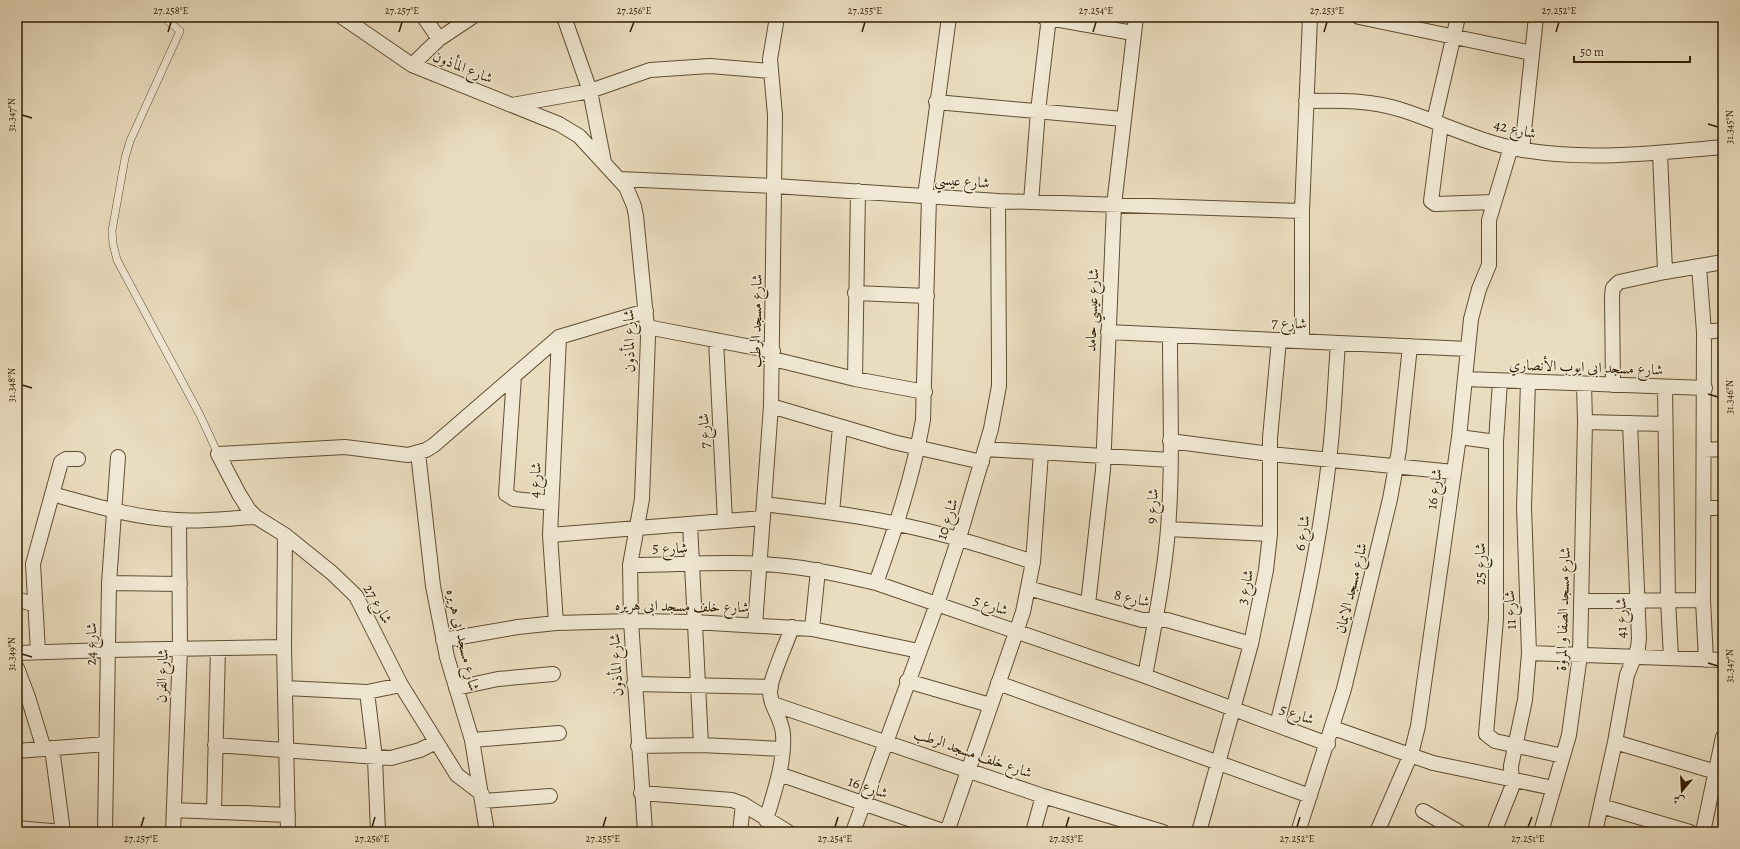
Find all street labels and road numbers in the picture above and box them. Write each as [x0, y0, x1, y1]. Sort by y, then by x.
street label: شارع المأذون [429, 45, 496, 91]
street label: شارع 42 [1491, 114, 1538, 146]
street label: شارع عيسي [934, 169, 990, 197]
street label: شارع عيسي حامد [1081, 268, 1107, 352]
street label: شارع مسجد الرطب [745, 274, 770, 368]
street label: شارع المأذون [617, 309, 643, 373]
street label: شارع 7 [1271, 312, 1307, 337]
street label: شارع مسجد ابى ايوب الأنصاري [1508, 353, 1663, 383]
street label: شارع 7 [693, 413, 718, 449]
street label: شارع 4 [524, 462, 549, 499]
street label: شارع 16 [1421, 467, 1450, 511]
street label: شارع 9 [1141, 488, 1166, 525]
street label: شارع 10 [931, 496, 966, 543]
street label: شارع 6 [1289, 514, 1318, 553]
street label: شارع 5 [652, 538, 688, 561]
street label: شارع مسجد الايمان [1330, 541, 1375, 636]
street label: شارع 25 [1470, 543, 1493, 585]
street label: شارع مسجد الصفا و المروة [1551, 546, 1578, 672]
street label: شارع 3 [1232, 568, 1261, 607]
street label: شارع 27 [356, 581, 397, 629]
street label: شارع 8 [1111, 584, 1152, 615]
street label: شارع مسجد ابى هريره [439, 587, 484, 694]
street label: شارع 5 [970, 590, 1011, 623]
street label: شارع 11 [1499, 590, 1524, 630]
street label: شارع خلف مسجد ابى هريره [614, 595, 749, 620]
street label: شارع 41 [1611, 597, 1634, 639]
street label: شارع 24 [81, 622, 104, 666]
street label: شارع المأذون [603, 633, 631, 697]
street label: شارع الفرن [151, 649, 176, 704]
street label: شارع 5 [1276, 699, 1317, 732]
street label: شارع خلف مسجد الرطب [910, 723, 1035, 785]
street label: شارع 16 [844, 771, 891, 806]

